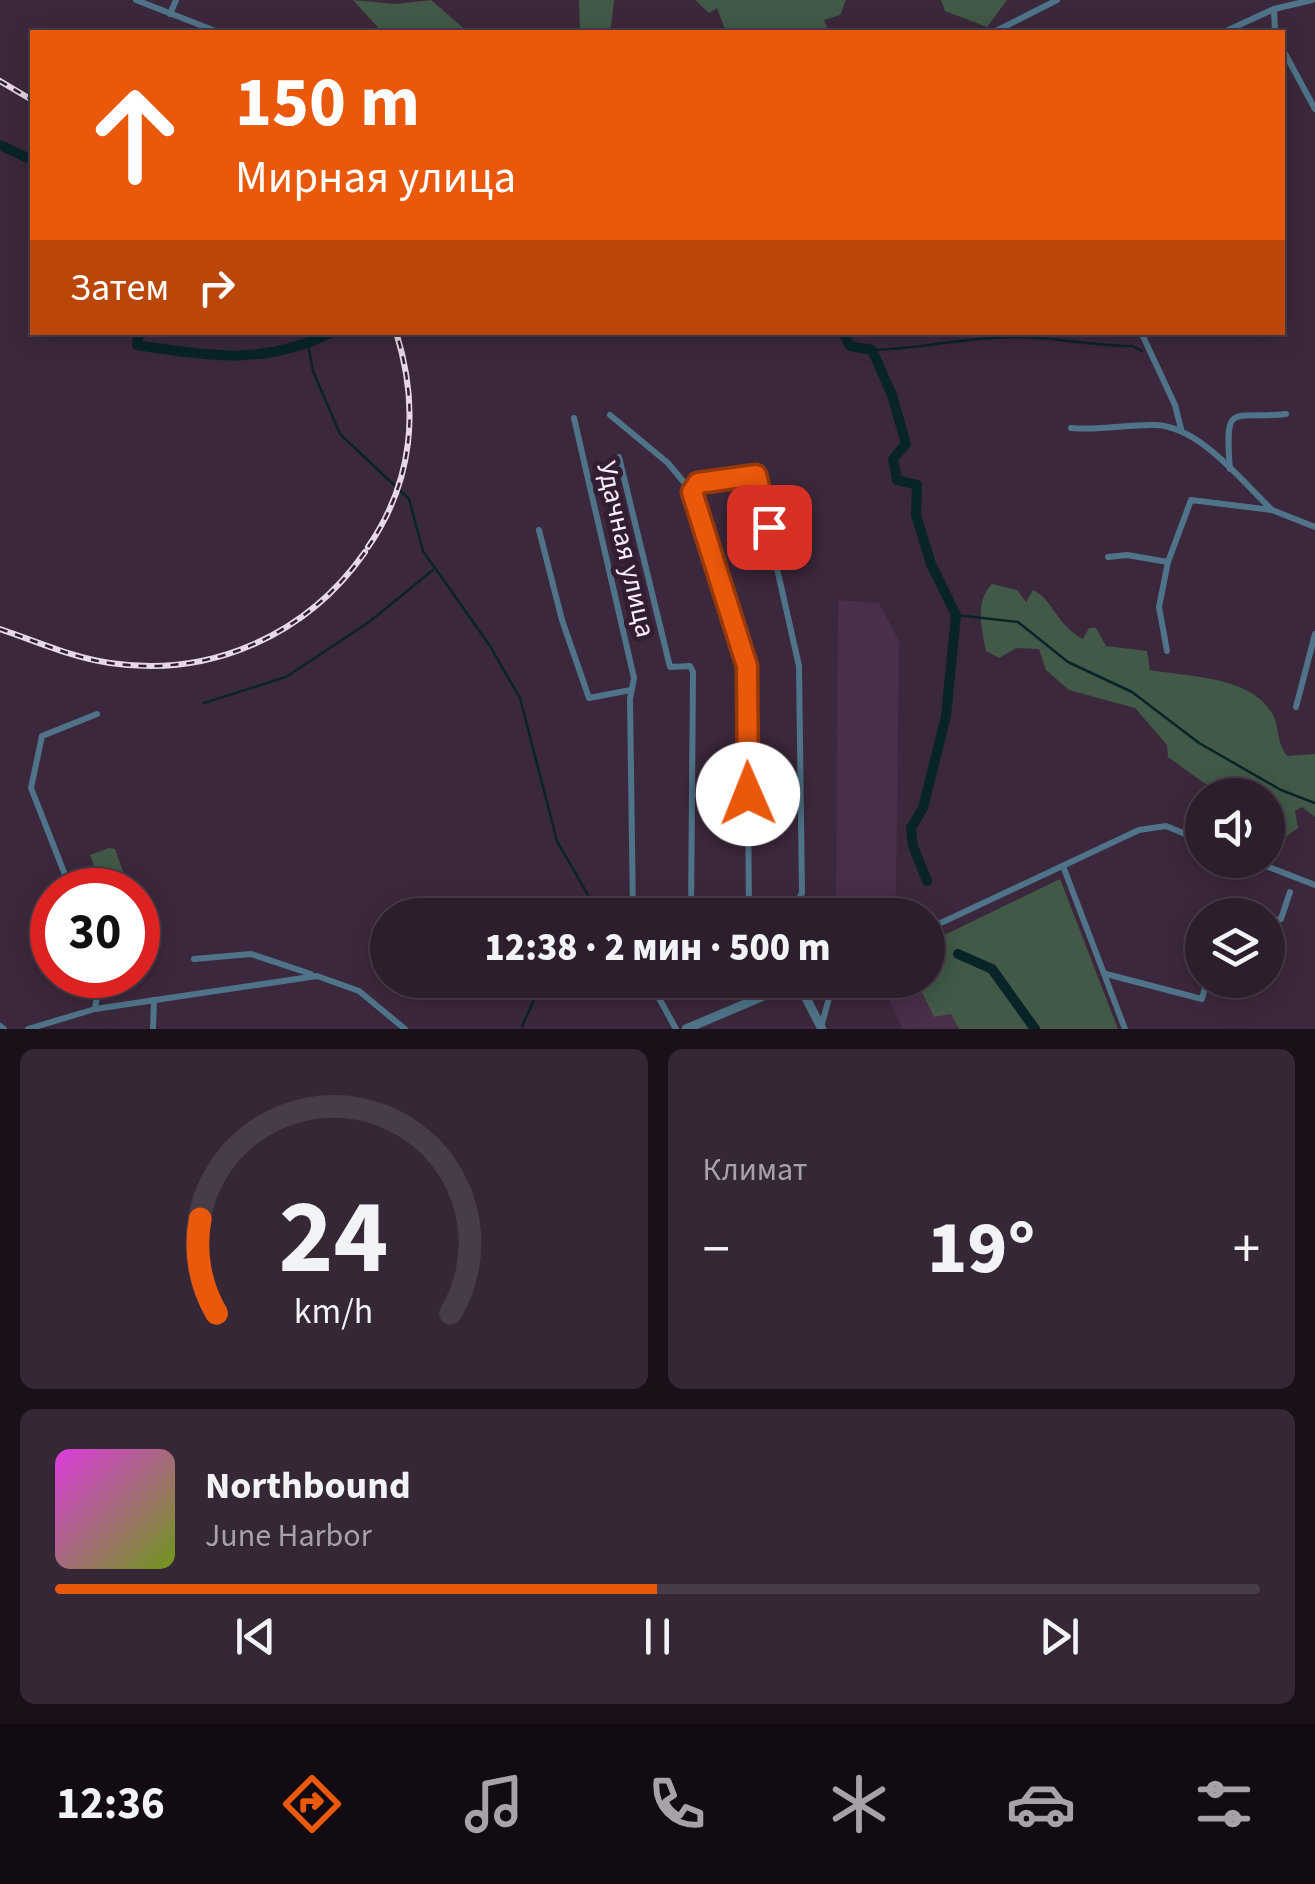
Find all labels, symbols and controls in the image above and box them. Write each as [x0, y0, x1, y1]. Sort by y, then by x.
text: 150 m [235, 53, 420, 153]
icon: ahead [70, 70, 200, 200]
text: Мирная улица [235, 146, 516, 210]
icon: right [189, 260, 244, 315]
text: Затем [70, 261, 169, 315]
street label: Удачная улица [586, 457, 666, 641]
pin [727, 485, 812, 570]
icon: arrive [742, 500, 797, 555]
position arrow [696, 742, 800, 846]
map controls [1185, 778, 1285, 998]
button: sound [1185, 778, 1285, 878]
speed limit sign: 30 [30, 868, 160, 998]
button: layers [1185, 898, 1285, 998]
text: 12:38 · 2 мин · 500 m [485, 921, 830, 975]
text: Климат [703, 1147, 807, 1193]
text: 24 [279, 1165, 389, 1313]
text: 19° [927, 1195, 1035, 1302]
text: − [703, 1211, 730, 1289]
text: + [1233, 1211, 1260, 1289]
text: km/h [294, 1286, 373, 1337]
text: Northbound [205, 1459, 411, 1513]
text: June Harbor [205, 1513, 372, 1559]
icon: previous [228, 1609, 283, 1664]
icon: pause [630, 1609, 685, 1664]
icon: next [1032, 1609, 1087, 1664]
icon: directions [277, 1769, 347, 1839]
icon: music [459, 1769, 529, 1839]
icon: phone [642, 1769, 712, 1839]
icon: climate [824, 1769, 894, 1839]
icon: car [1006, 1769, 1076, 1839]
icon: filters [1189, 1769, 1259, 1839]
text: 12:36 [56, 1772, 165, 1836]

